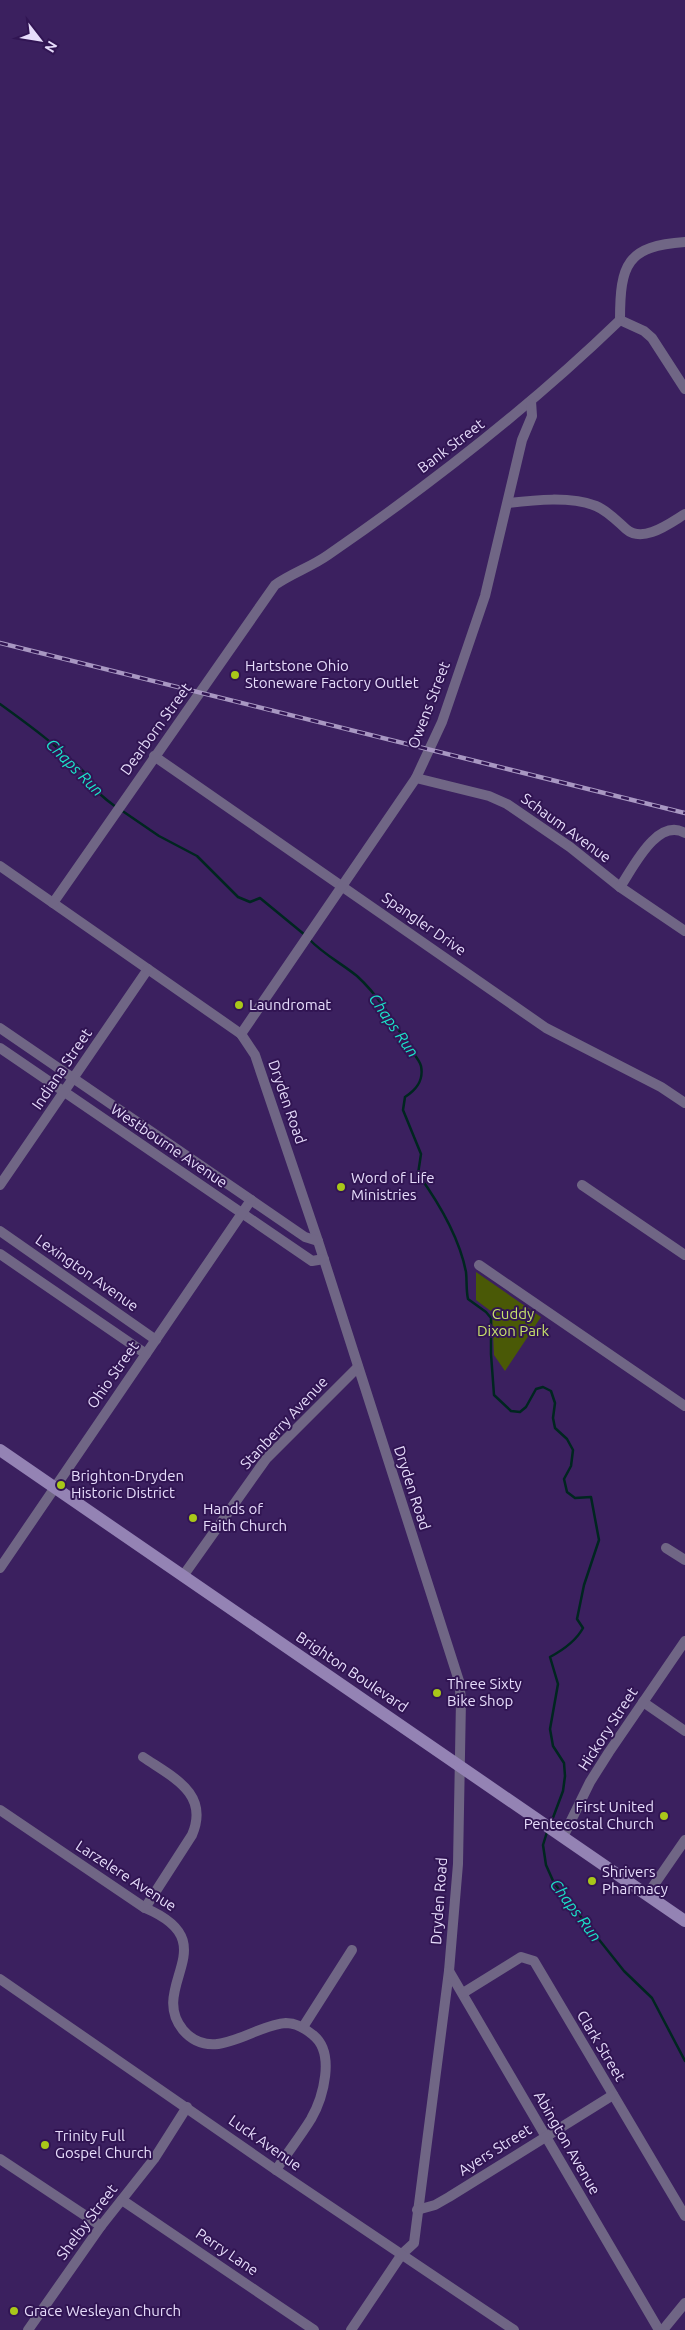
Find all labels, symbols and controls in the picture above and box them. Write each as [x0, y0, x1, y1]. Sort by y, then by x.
north arrow [15, 15, 65, 65]
text: N [42, 38, 61, 55]
street label: Bank Street [414, 415, 487, 476]
place label: Hartstone Ohio Stoneware Factory Outlet [245, 657, 419, 691]
street label: Owens Street [404, 659, 453, 751]
marker: Hartstone Ohio Stoneware Factory Outlet [229, 669, 241, 681]
street label: Dearborn Street [117, 679, 195, 778]
water label: Chaps Run [43, 735, 107, 799]
street label: Schaum Avenue [518, 789, 614, 866]
street label: Spangler Drive [379, 888, 469, 959]
water label: Chaps Run [365, 990, 423, 1060]
place label: Laundromat [249, 996, 331, 1013]
marker: Laundromat [233, 999, 245, 1011]
street label: Indiana Street [28, 1025, 95, 1112]
street label: Dryden Road [265, 1058, 310, 1146]
street label: Westbourne Avenue [108, 1100, 231, 1191]
place label: Word of Life Ministries [351, 1169, 435, 1203]
marker: Word of Life Ministries [335, 1181, 347, 1193]
street label: Lexington Avenue [33, 1231, 142, 1314]
park label: Cuddy Dixon Park [477, 1305, 550, 1339]
street label: Ohio Street [83, 1338, 142, 1412]
street label: Stanberry Avenue [237, 1373, 331, 1472]
street label: Dryden Road [391, 1444, 434, 1532]
place label: Brighton-Dryden Historic District [71, 1467, 184, 1501]
marker: Brighton-Dryden Historic District [55, 1479, 67, 1491]
place label: Hands of Faith Church [203, 1500, 287, 1534]
marker: Hands of Faith Church [187, 1512, 199, 1524]
street label: Brighton Boulevard [293, 1628, 411, 1715]
place label: Three Sixty Bike Shop [447, 1675, 522, 1709]
street label: Hickory Street [574, 1684, 641, 1773]
marker: Three Sixty Bike Shop [431, 1687, 443, 1699]
place label: First United Pentecostal Church [524, 1798, 654, 1832]
marker: First United Pentecostal Church [658, 1810, 670, 1822]
street label: Larzelere Avenue [73, 1837, 180, 1914]
street label: Dryden Road [427, 1857, 450, 1945]
place label: Shrivers Pharmacy [602, 1863, 668, 1897]
water label: Chaps Run [547, 1875, 605, 1945]
marker: Shrivers Pharmacy [586, 1875, 598, 1887]
street label: Clark Street [574, 2007, 629, 2084]
street label: Abington Avenue [531, 2088, 604, 2197]
street label: Luck Avenue [226, 2111, 305, 2174]
street label: Ayers Street [455, 2120, 534, 2179]
place label: Trinity Full Gospel Church [55, 2127, 152, 2161]
marker: Trinity Full Gospel Church [39, 2139, 51, 2151]
street label: Shelby Street [53, 2181, 121, 2263]
street label: Perry Lane [193, 2225, 262, 2279]
place label: Grace Wesleyan Church [24, 2302, 181, 2319]
marker: Grace Wesleyan Church [8, 2305, 20, 2317]

